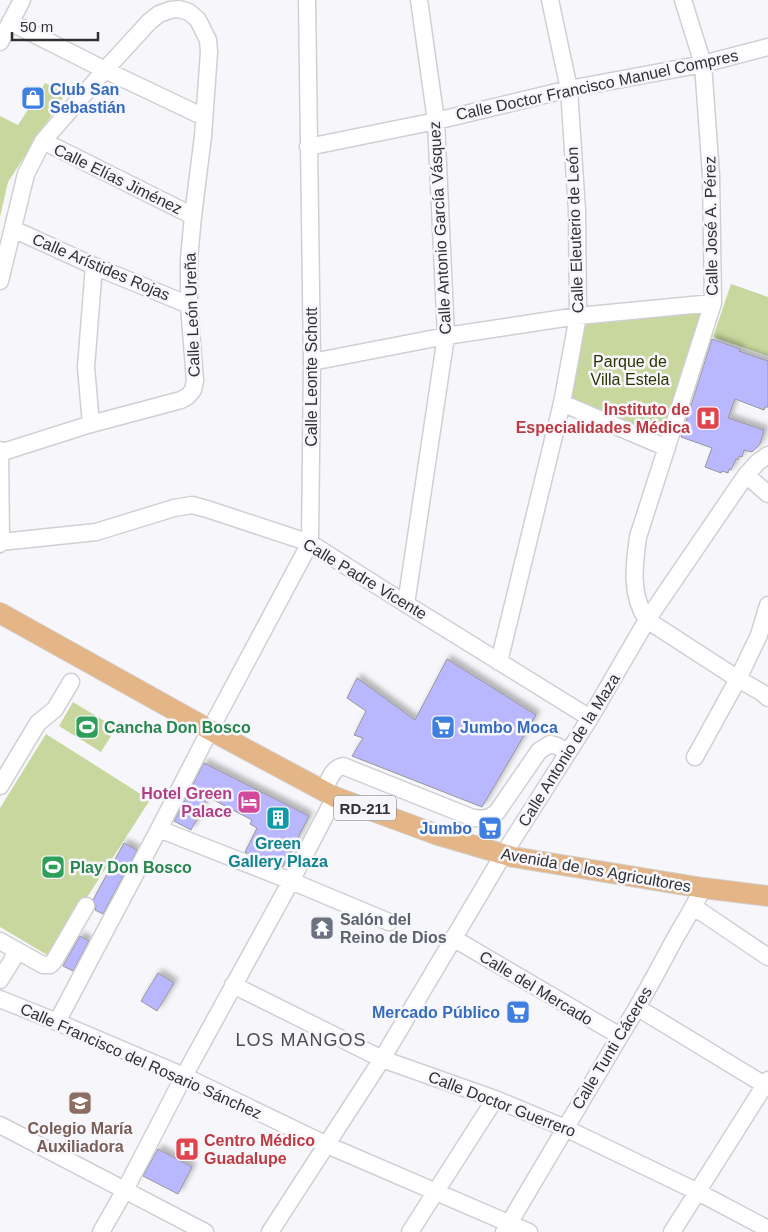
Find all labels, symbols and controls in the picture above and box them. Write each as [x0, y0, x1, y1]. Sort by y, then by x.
scale bar [12, 10, 99, 42]
text: 50 m [20, 18, 53, 35]
street label: Calle Doctor Francisco Manuel Compres [454, 47, 740, 123]
place label: Club San Sebastián [50, 81, 126, 116]
shop icon: Club San Sebastián [20, 85, 46, 111]
street label: Calle Antonio García Vásquez [426, 121, 454, 335]
street label: Calle Elías Jiménez [51, 141, 185, 217]
street label: Calle Eleuterio de León [564, 147, 586, 313]
street label: Calle José A. Pérez [701, 156, 721, 296]
street label: Calle Arístides Rojas [30, 230, 172, 304]
street label: Calle León Ureña [181, 252, 203, 378]
street label: Calle Leonte Schott [303, 307, 320, 447]
park label: Parque de Villa Estela [591, 353, 670, 388]
place label: Instituto de Especialidades Médica [516, 401, 690, 436]
hospital icon: Instituto de Especialidades Médica [695, 405, 721, 431]
street label: Calle Padre Vicente [300, 535, 430, 623]
street label: Calle Antonio de la Maza [515, 670, 623, 830]
sports icon: Cancha Don Bosco [74, 714, 100, 740]
supermarket icon: Jumbo Moca [430, 714, 456, 740]
place label: Cancha Don Bosco [104, 719, 251, 736]
place label: Jumbo Moca [460, 719, 558, 736]
place label: Hotel Green Palace [141, 785, 232, 820]
hotel icon: Hotel Green Palace [236, 789, 262, 815]
road number: RD-211 [334, 796, 396, 820]
building icon: Green Gallery Plaza [265, 805, 291, 831]
supermarket icon: Jumbo [477, 815, 503, 841]
place label: Jumbo [420, 820, 472, 837]
place label: Green Gallery Plaza [228, 835, 328, 870]
street label: Avenida de los Agricultores [500, 845, 692, 895]
sports icon: Play Don Bosco [40, 854, 66, 880]
place label: Play Don Bosco [70, 859, 192, 876]
place label: Salón del Reino de Dios [340, 911, 447, 946]
temple icon: Salón del Reino de Dios [309, 915, 335, 941]
street label: Calle del Mercado [476, 948, 596, 1029]
street label: Calle Tunti Cáceres [569, 984, 655, 1112]
supermarket icon: Mercado Público [505, 999, 531, 1025]
street label: Calle Francisco del Rosario Sánchez [18, 1000, 264, 1122]
place label: Mercado Público [372, 1004, 500, 1021]
district label: LOS MANGOS [235, 1030, 367, 1050]
street label: Calle Doctor Guerrero [426, 1068, 578, 1140]
school or university icon: Colegio María Auxiliadora [67, 1090, 93, 1116]
place label: Colegio María Auxiliadora [28, 1120, 133, 1155]
place label: Centro Médico Guadalupe [204, 1132, 315, 1167]
hospital icon: Centro Médico Guadalupe [174, 1136, 200, 1162]

